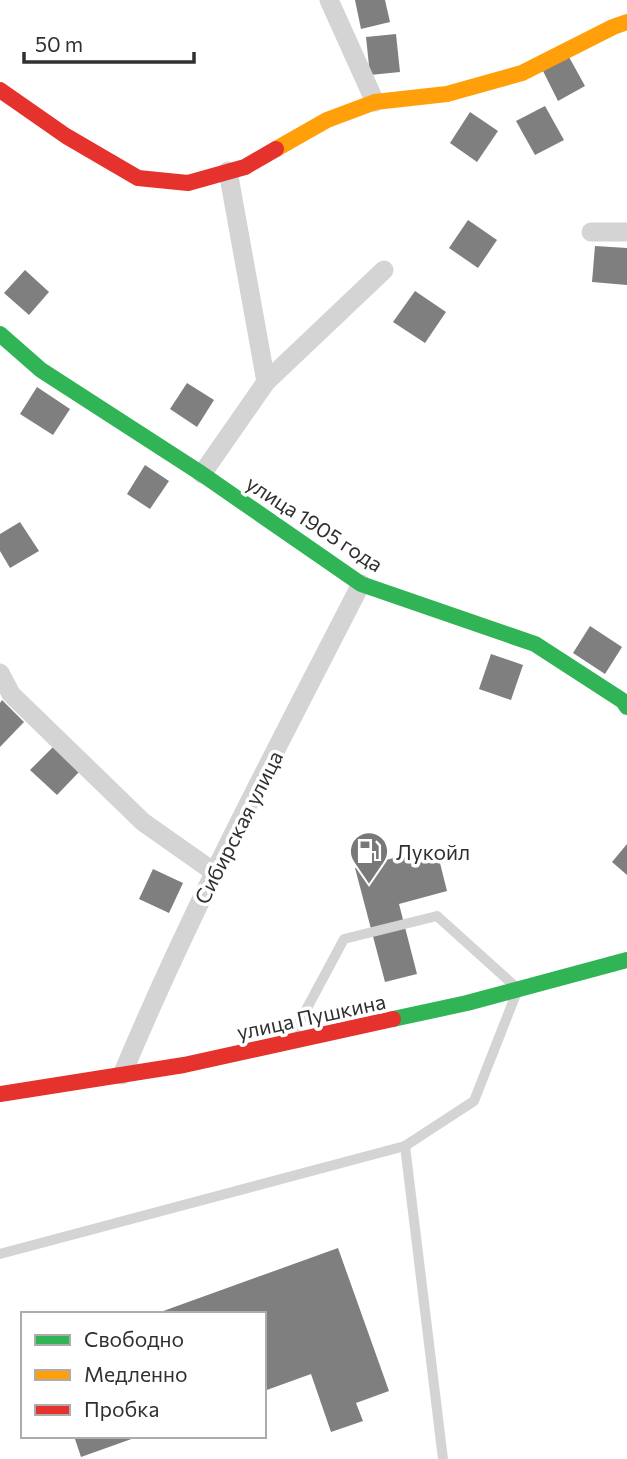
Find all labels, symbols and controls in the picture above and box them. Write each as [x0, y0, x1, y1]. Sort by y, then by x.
scale bar [24, 21, 194, 65]
text: 50 m [35, 31, 83, 56]
street label: улица 1905 года [242, 470, 388, 576]
street label: Сибирская улица [189, 746, 287, 908]
fuel station icon: Лукойл [348, 830, 390, 885]
place label: Лукойл [396, 839, 470, 864]
street label: улица Пушкина [234, 988, 388, 1044]
legend [21, 1312, 266, 1438]
text: Свободно [84, 1326, 184, 1351]
text: Медленно [84, 1361, 188, 1386]
text: Пробка [84, 1396, 159, 1421]

